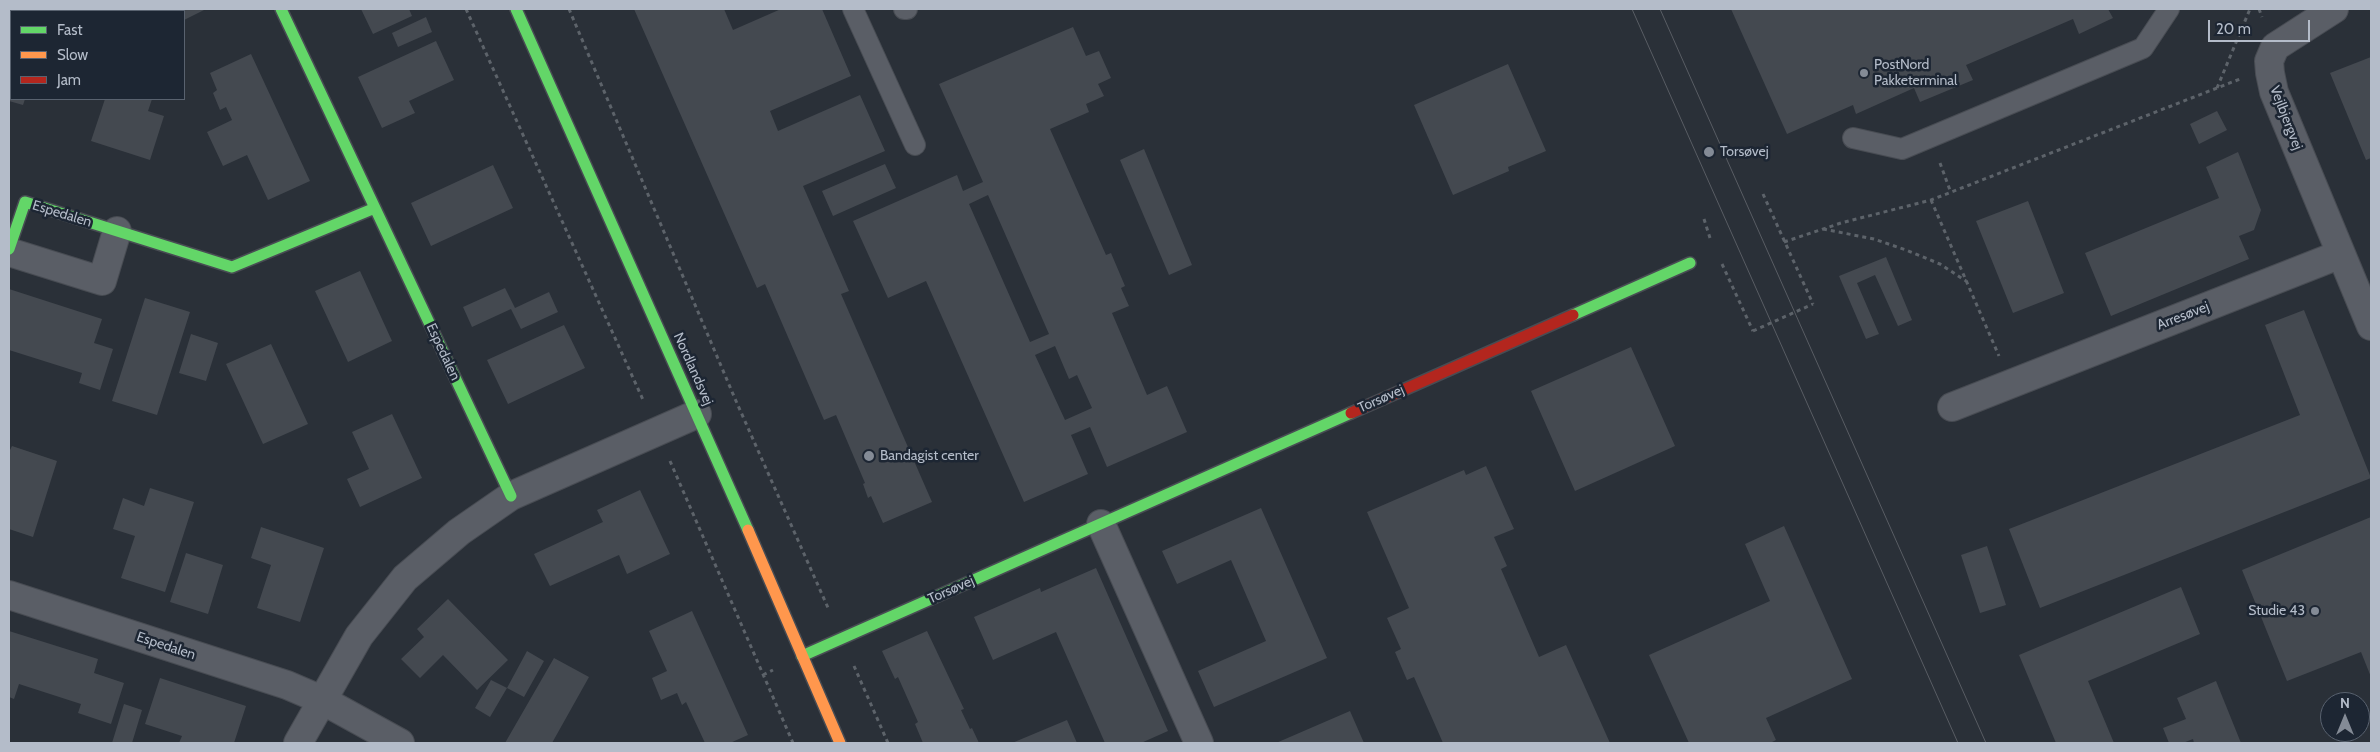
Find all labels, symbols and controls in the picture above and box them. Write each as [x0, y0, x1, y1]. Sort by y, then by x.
legend [10, 10, 185, 100]
scale bar [2210, 10, 2312, 42]
text: 20 m [2216, 20, 2251, 38]
text: Fast [57, 21, 82, 39]
text: Slow [57, 46, 88, 64]
place label: PostNord Pakketerminal [1874, 57, 1957, 90]
marker: PostNord Pakketerminal [1858, 67, 1870, 79]
text: Jam [57, 71, 81, 89]
street label: Vejlbjergvej [2266, 84, 2306, 152]
place label: Torsøvej [1720, 144, 1769, 160]
marker: Torsøvej [1702, 145, 1716, 159]
street label: Espedalen [30, 197, 94, 231]
street label: Arresøvej [2154, 298, 2212, 334]
street label: Espedalen [422, 321, 464, 383]
street label: Nordlandsvej [670, 330, 716, 408]
street label: Torsøvej [1355, 381, 1407, 417]
place label: Bandagist center [880, 448, 979, 464]
marker: Bandagist center [862, 449, 876, 463]
street label: Torsøvej [925, 572, 977, 608]
place label: Studie 43 [2248, 603, 2305, 619]
marker: Studie 43 [2309, 605, 2321, 617]
street label: Espedalen [134, 629, 198, 663]
north arrow [2320, 692, 2370, 742]
text: N [2340, 694, 2350, 712]

